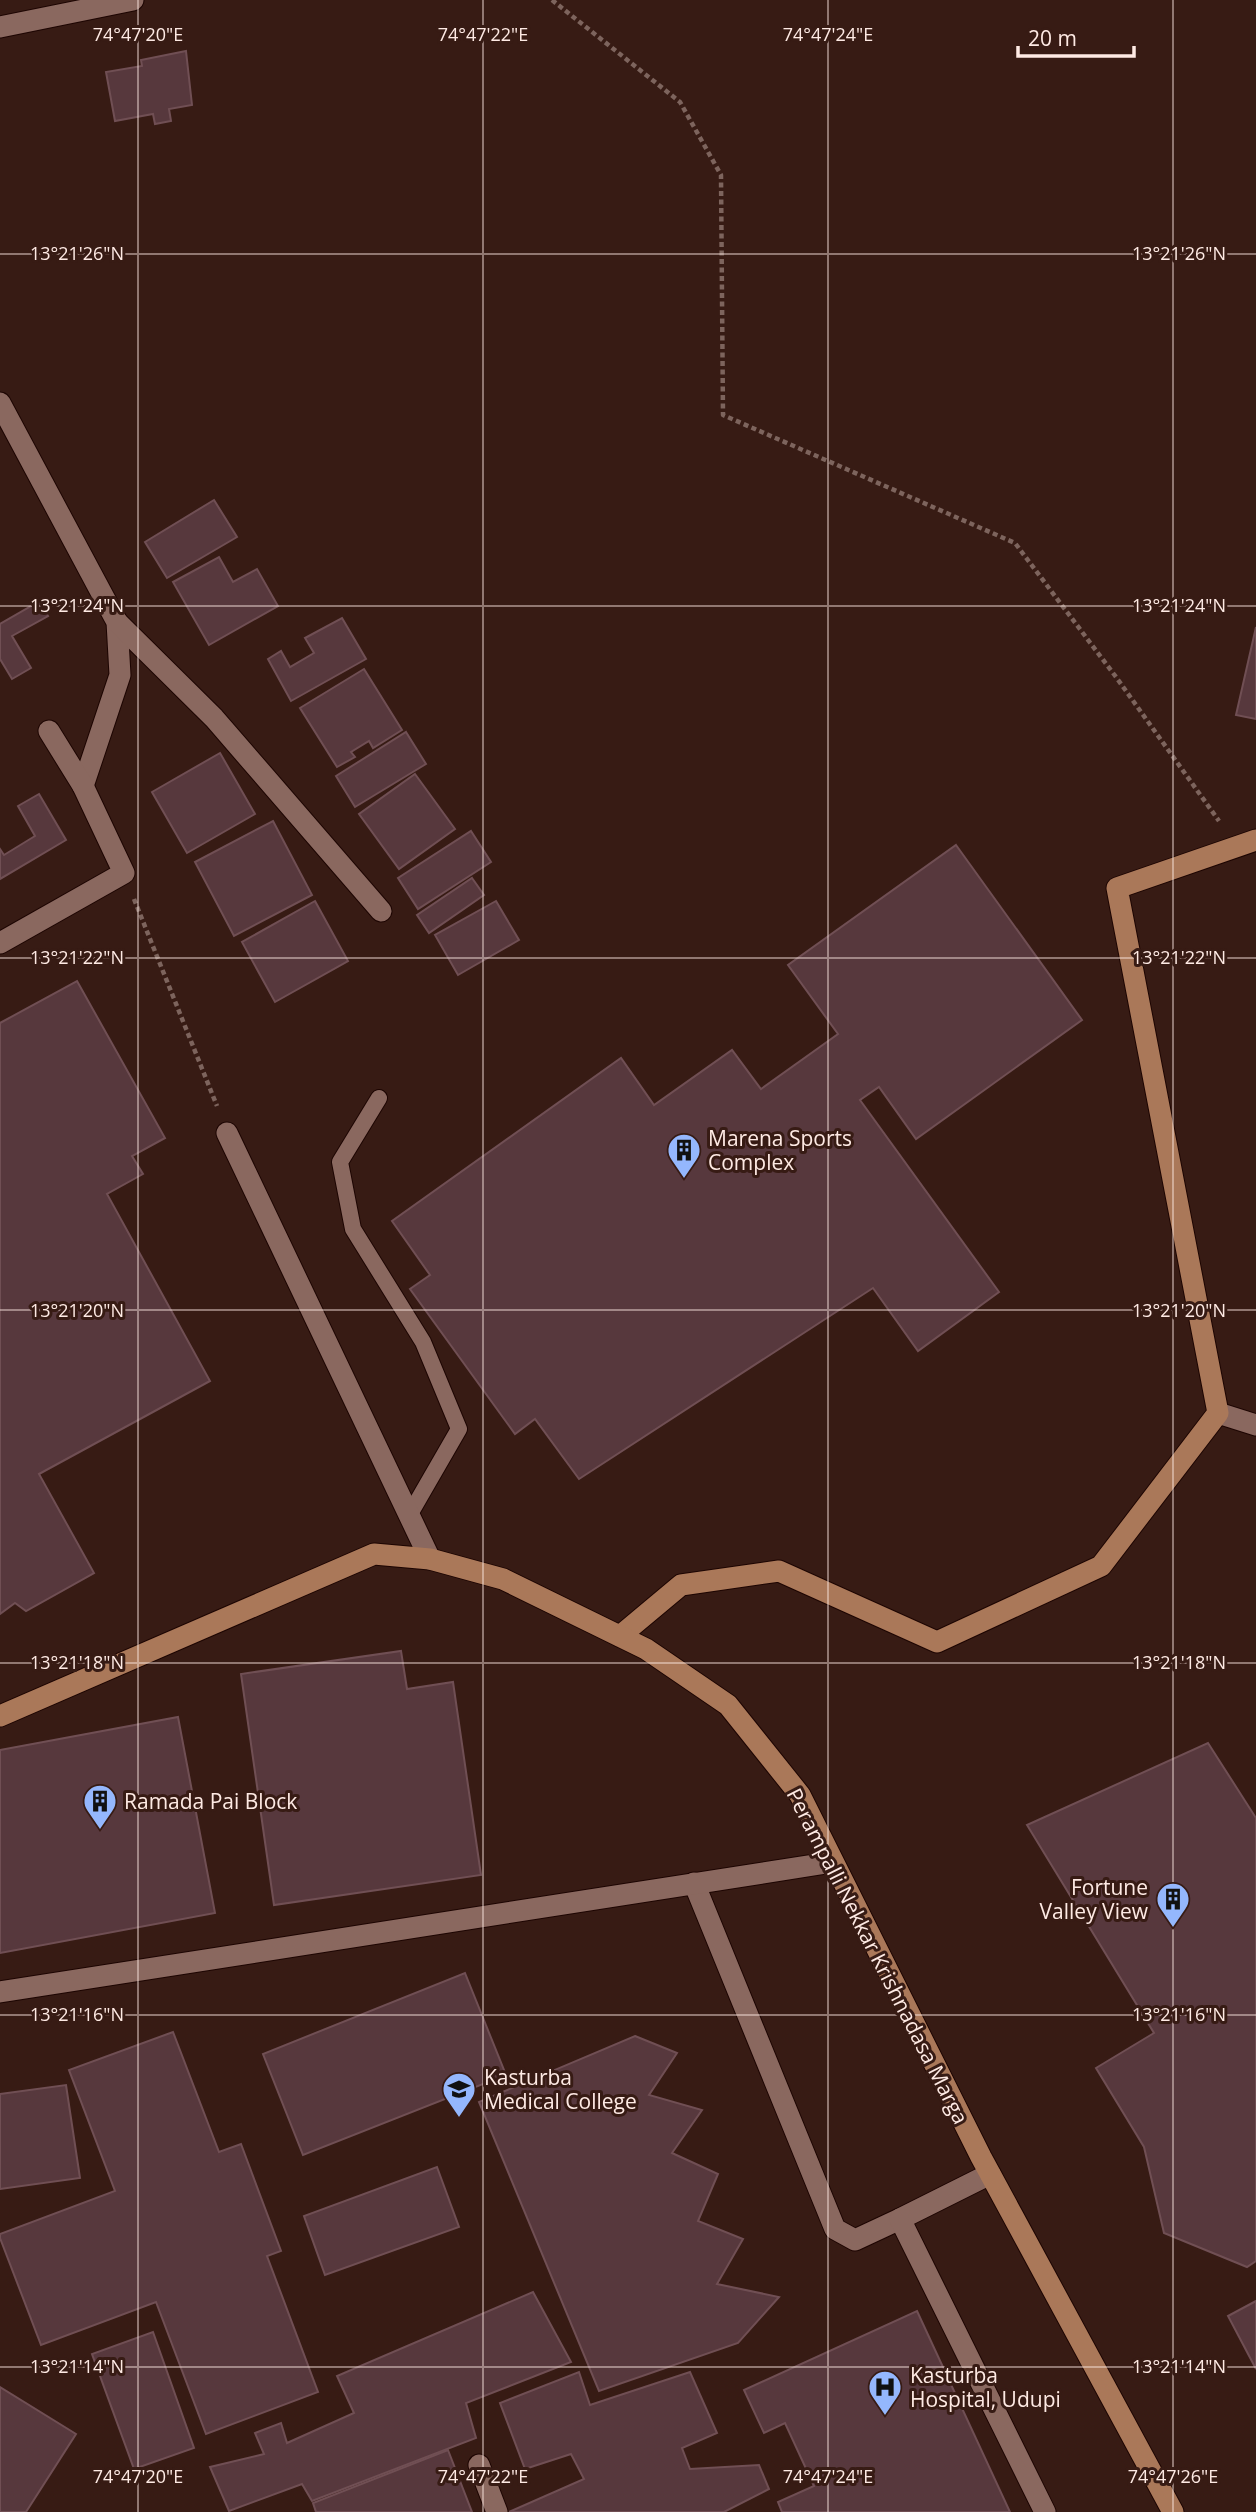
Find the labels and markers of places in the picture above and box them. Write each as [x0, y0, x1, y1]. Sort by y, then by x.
place label: Marena Sports Complex [708, 1124, 852, 1176]
building icon: Marena Sports Complex [665, 1131, 703, 1180]
building icon: Ramada Pai Block [81, 1782, 119, 1831]
place label: Ramada Pai Block [124, 1787, 297, 1815]
place label: Fortune Valley View [1040, 1873, 1149, 1925]
building icon: Fortune Valley View [1154, 1880, 1192, 1929]
place label: Kasturba Medical College [484, 2063, 637, 2115]
school or university icon: Kasturba Medical College [440, 2070, 478, 2119]
place label: Kasturba Hospital, Udupi [910, 2361, 1061, 2413]
hospital icon: Kasturba Hospital, Udupi [866, 2368, 904, 2417]

